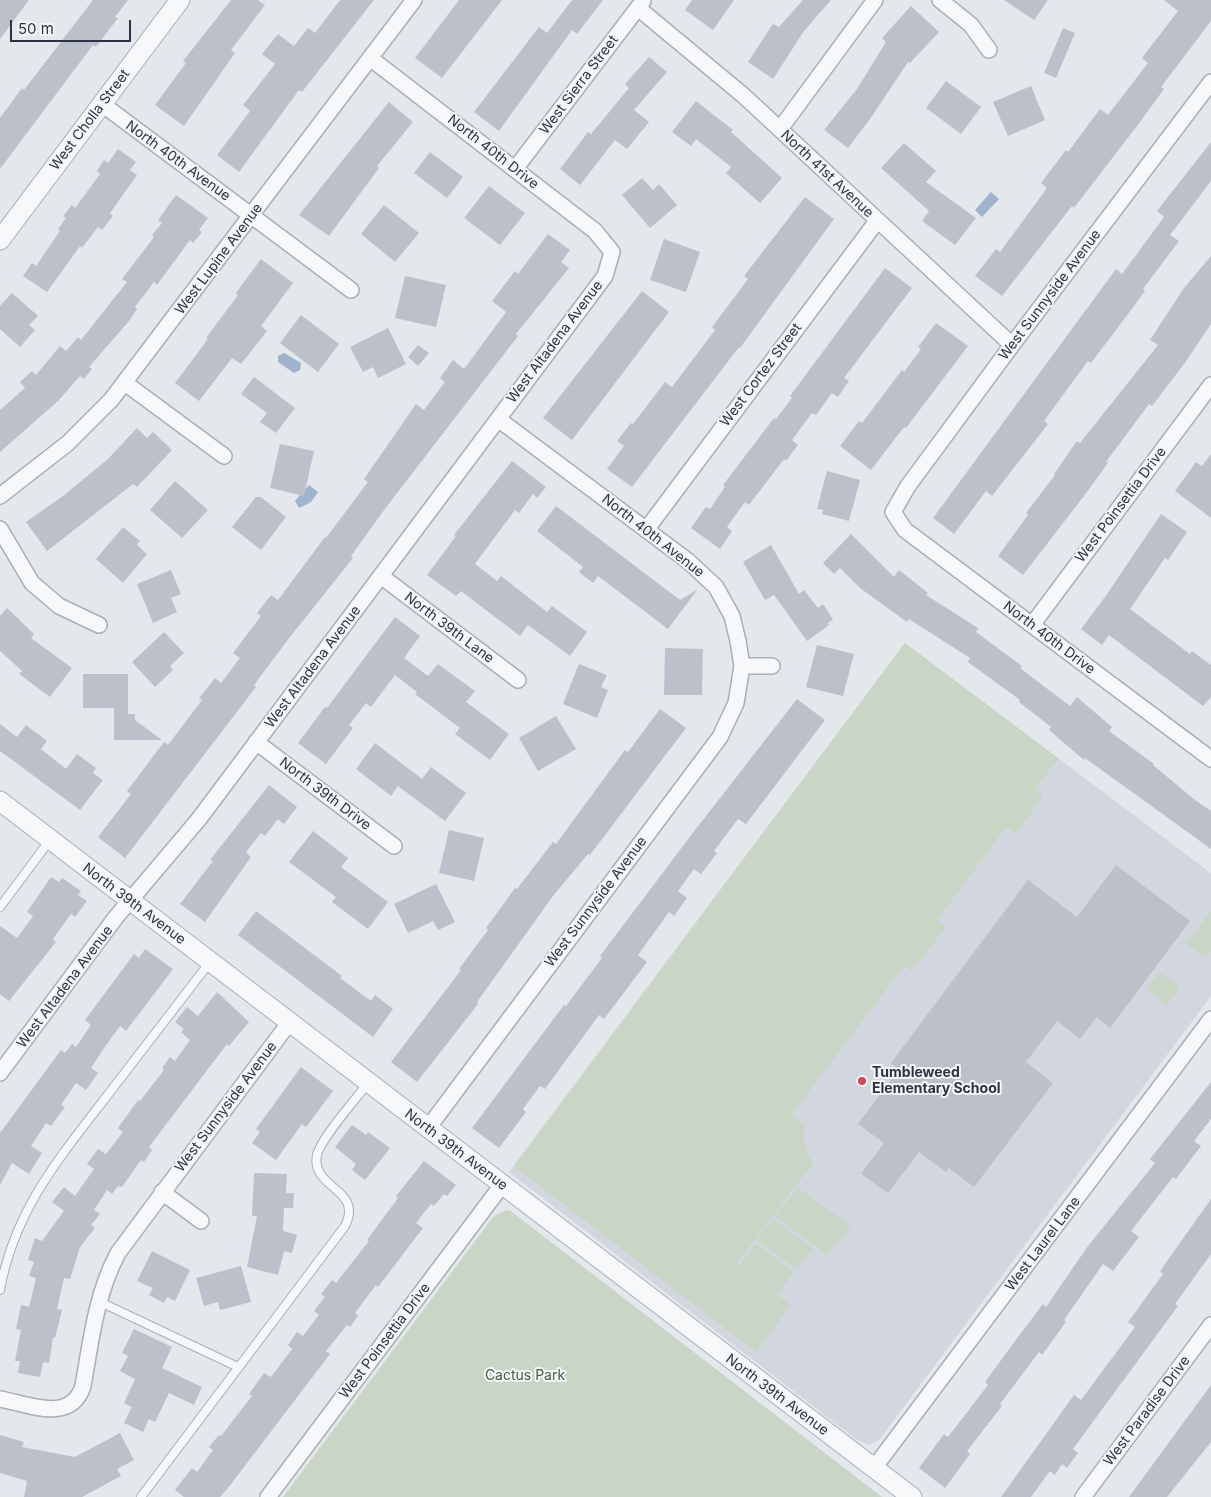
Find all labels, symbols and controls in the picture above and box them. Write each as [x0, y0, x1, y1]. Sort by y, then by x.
scale bar [12, 10, 134, 42]
text: 50 m [18, 19, 54, 38]
street label: West Sierra Street [536, 32, 622, 138]
street label: West Cholla Street [47, 66, 133, 174]
street label: North 40th Drive [444, 111, 542, 193]
street label: North 40th Avenue [122, 117, 234, 205]
street label: North 41st Avenue [777, 127, 877, 221]
street label: West Lupine Avenue [172, 200, 266, 318]
street label: West Sunnyside Avenue [995, 226, 1105, 364]
street label: West Altadena Avenue [503, 277, 607, 407]
street label: West Cortez Street [717, 320, 805, 430]
street label: West Poinsettia Drive [1072, 444, 1170, 566]
street label: North 40th Avenue [598, 491, 708, 581]
street label: North 39th Lane [401, 589, 497, 667]
street label: North 40th Drive [1000, 598, 1098, 678]
street label: West Altadena Avenue [261, 602, 365, 732]
street label: North 39th Drive [276, 754, 374, 834]
street label: West Sunnyside Avenue [541, 833, 651, 971]
street label: North 39th Avenue [79, 860, 189, 948]
street label: West Altadena Avenue [13, 922, 117, 1052]
street label: West Sunnyside Avenue [171, 1038, 281, 1176]
place label: Tumbleweed Elementary School [872, 1065, 1001, 1098]
marker: Tumbleweed Elementary School [856, 1075, 868, 1087]
street label: North 39th Avenue [401, 1106, 511, 1194]
street label: West Laurel Lane [1002, 1193, 1084, 1295]
street label: West Poinsettia Drive [336, 1280, 434, 1402]
street label: North 39th Avenue [722, 1351, 832, 1439]
street label: West Paradise Drive [1100, 1353, 1194, 1469]
park label: Cactus Park [485, 1368, 565, 1384]

